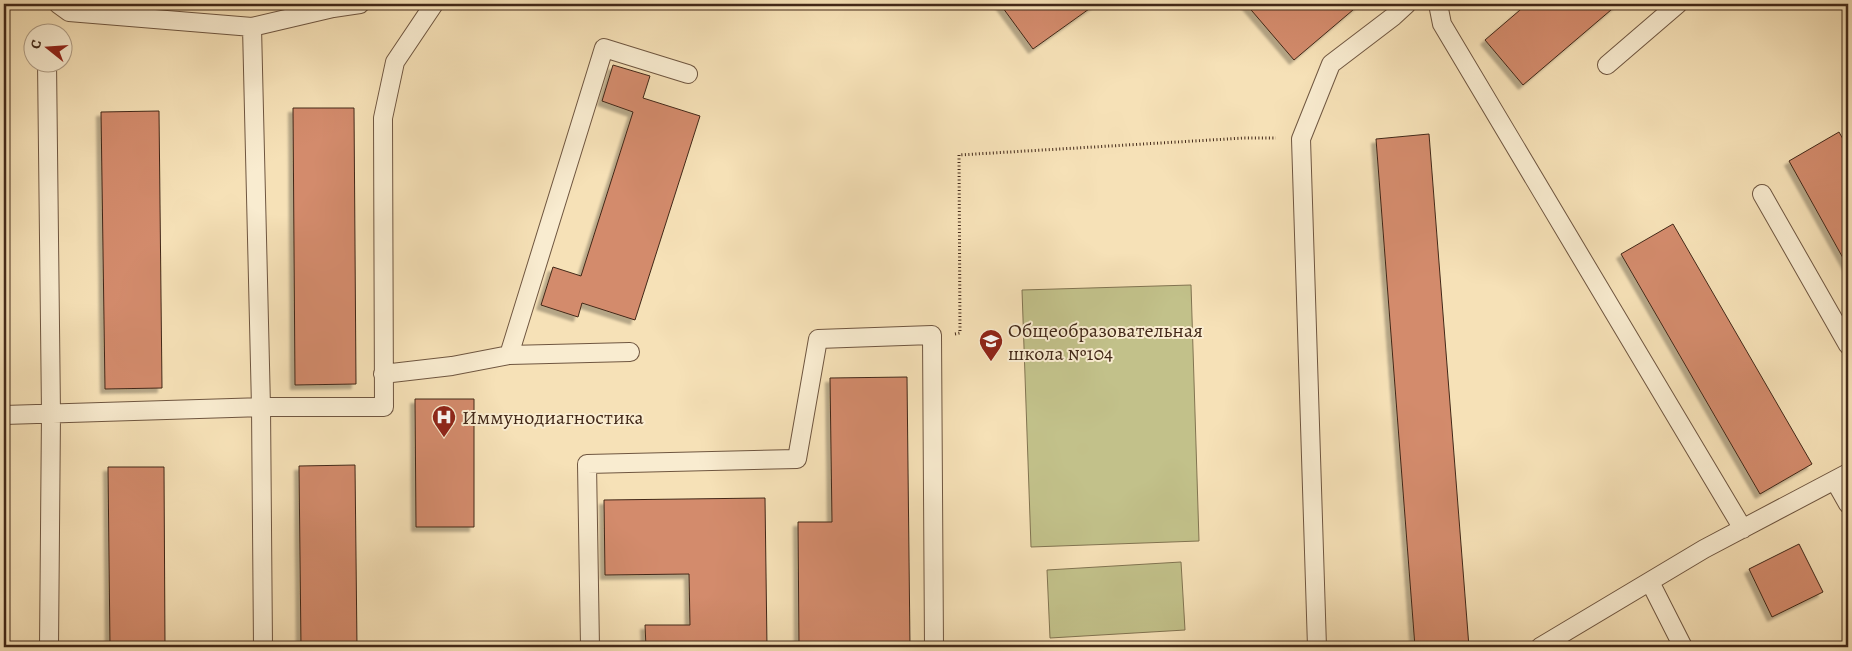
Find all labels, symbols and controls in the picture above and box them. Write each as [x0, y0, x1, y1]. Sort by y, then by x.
north arrow [22, 22, 72, 72]
text: С [26, 37, 47, 51]
place label: Общеобразовательная школа №104 [1008, 317, 1203, 367]
school or university icon: Общеобразовательная школа №104 [978, 328, 1004, 362]
hospital icon: Иммунодиагностика [431, 404, 457, 438]
place label: Иммунодиагностика [462, 404, 645, 431]

